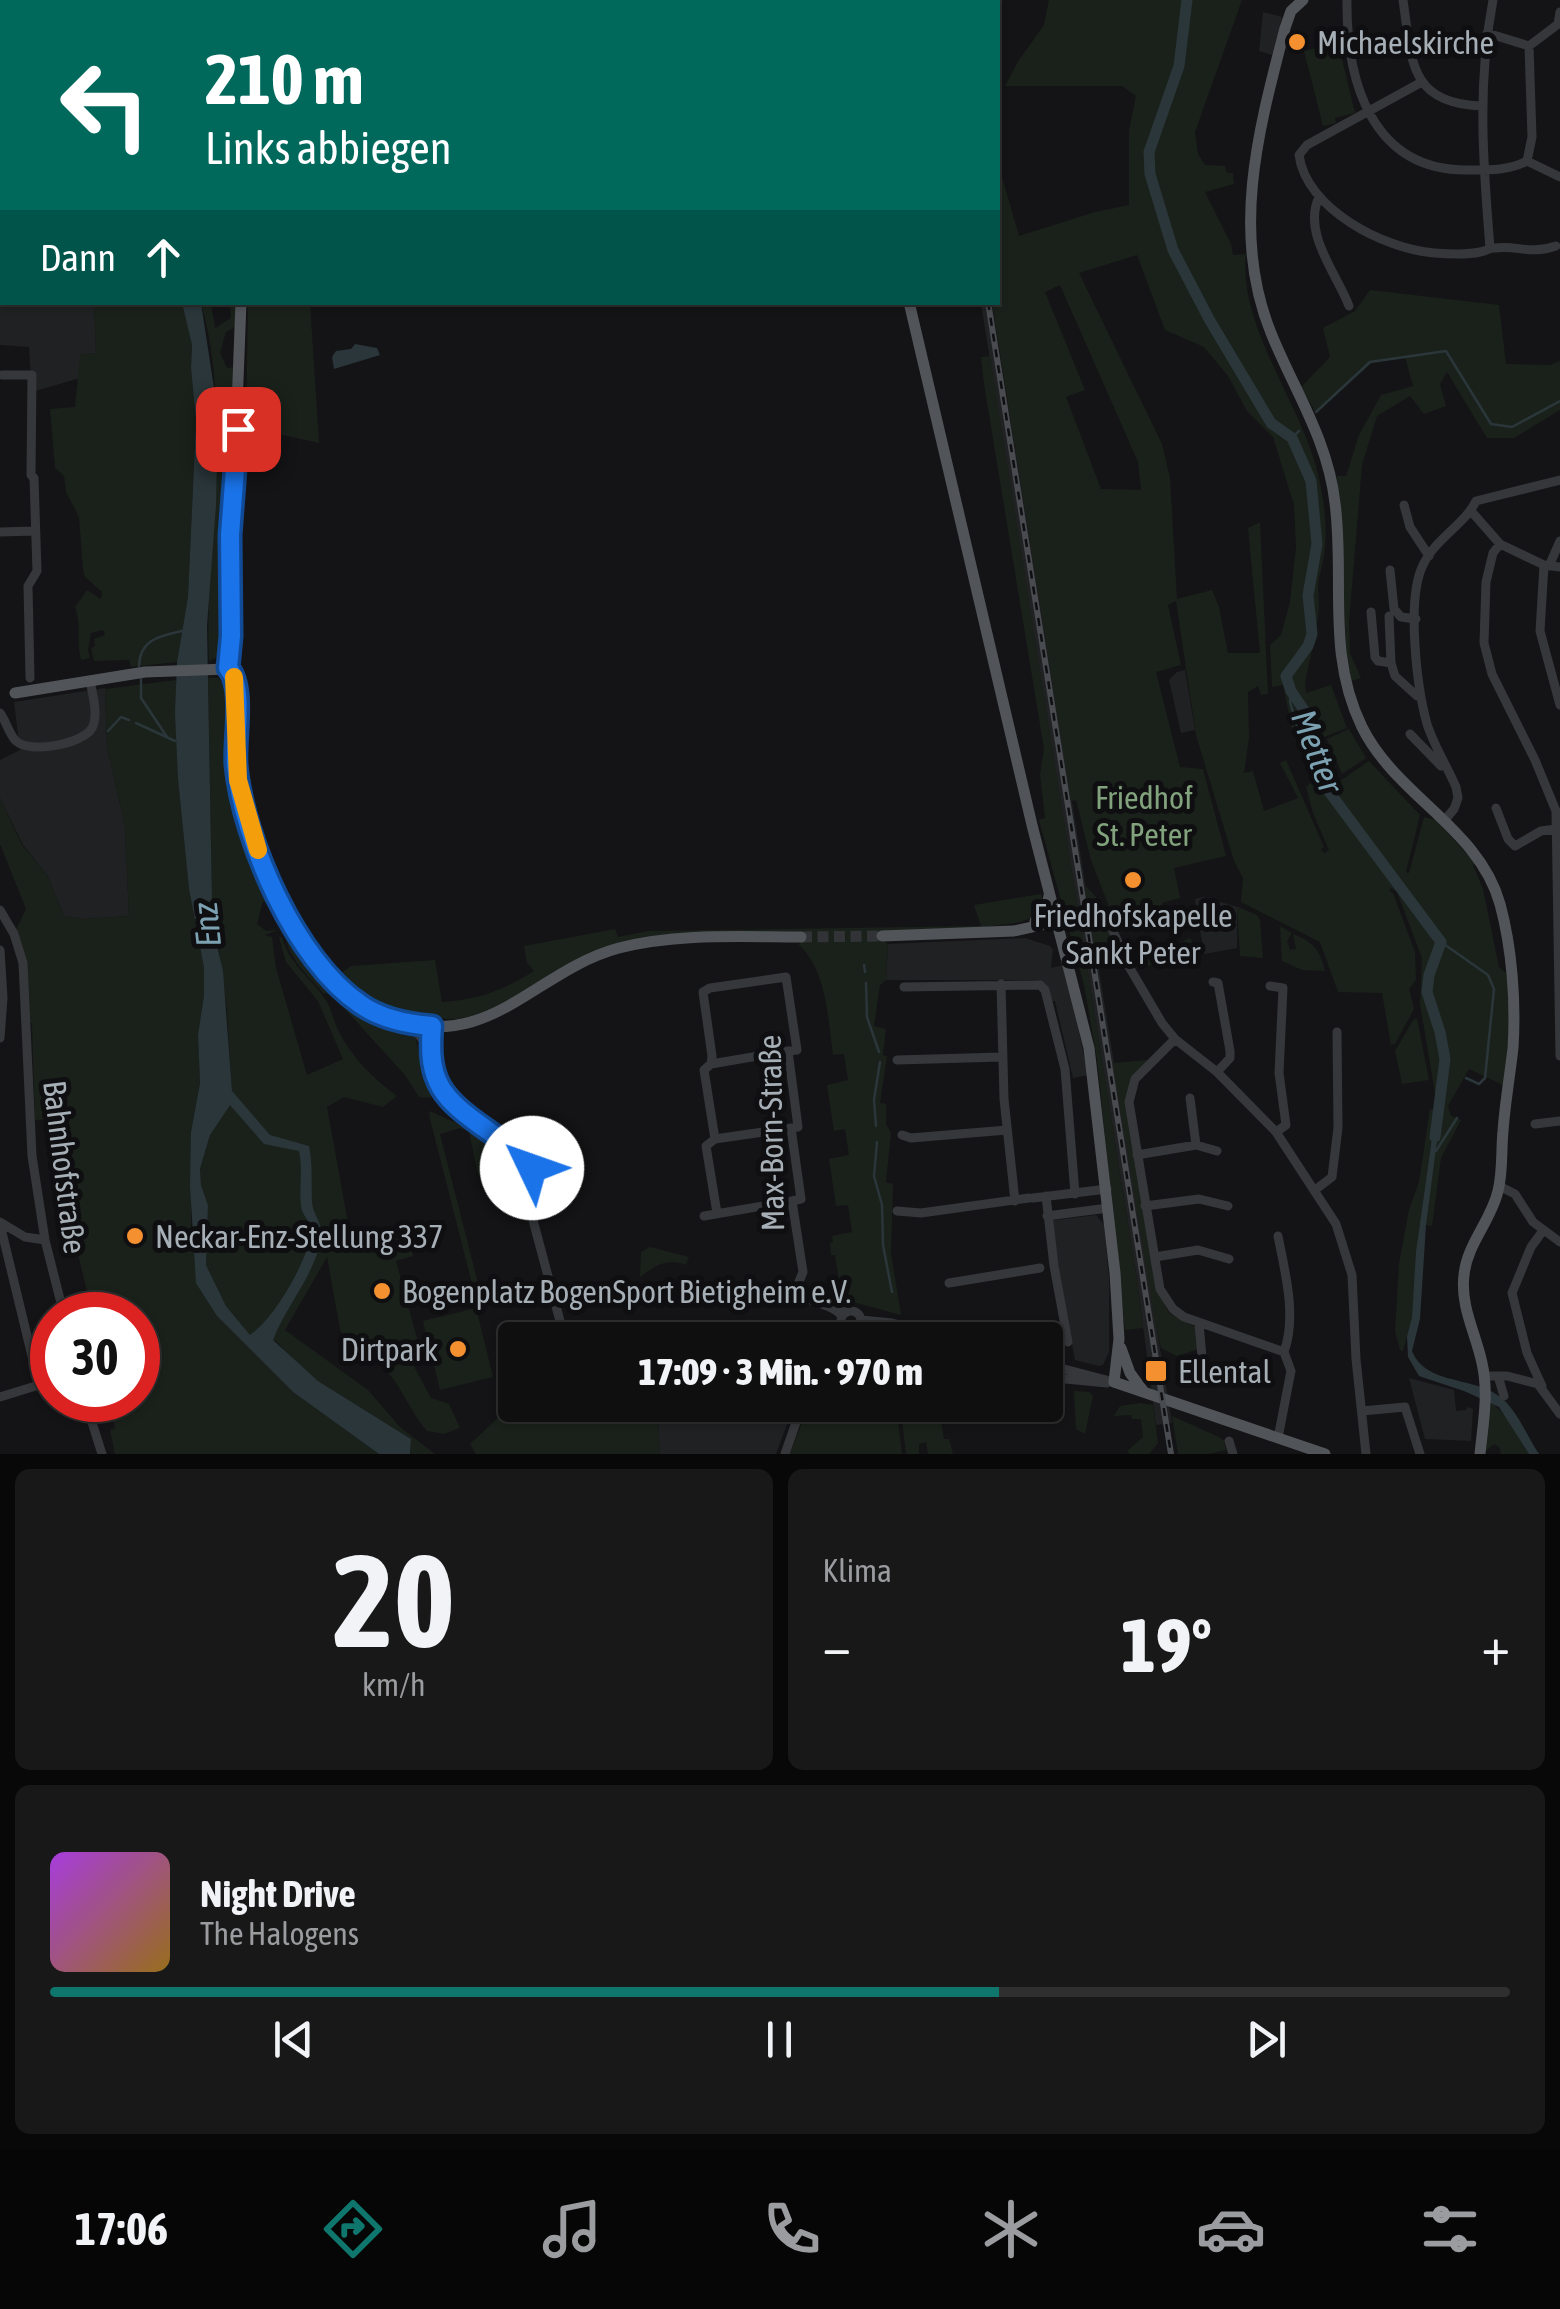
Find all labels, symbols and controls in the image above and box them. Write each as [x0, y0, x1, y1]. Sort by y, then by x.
place label: Michaelskirche [1317, 24, 1494, 61]
marker: Michaelskirche [1286, 31, 1308, 53]
text: 210 m [205, 39, 364, 119]
icon: left [40, 40, 170, 170]
text: Links abbiegen [205, 122, 452, 174]
icon: ahead [136, 230, 191, 285]
text: Dann [40, 236, 116, 279]
pin [196, 387, 281, 472]
icon: arrive [211, 402, 266, 457]
water label: Metter [1284, 704, 1353, 800]
park label: Friedhof St. Peter [1095, 779, 1193, 853]
marker: Friedhofskapelle Sankt Peter [1122, 869, 1144, 891]
place label: Friedhofskapelle Sankt Peter [1033, 897, 1233, 971]
water label: Enz [184, 900, 228, 949]
street label: Max-Born-Straße [751, 1035, 791, 1231]
street label: Bahnhofstraße [36, 1078, 94, 1256]
position arrow [480, 1116, 584, 1220]
place label: Neckar-Enz-Stellung 337 [155, 1218, 443, 1255]
marker: Neckar-Enz-Stellung 337 [124, 1225, 146, 1247]
place label: Bogenplatz BogenSport Bietigheim e.V. [402, 1273, 851, 1310]
marker: Bogenplatz BogenSport Bietigheim e.V. [371, 1280, 393, 1302]
speed limit sign: 30 [30, 1292, 160, 1422]
place label: Dirtpark [341, 1331, 438, 1368]
marker: Dirtpark [447, 1338, 469, 1360]
text: 17:09 · 3 Min. · 970 m [638, 1350, 923, 1393]
place label: Ellental [1178, 1353, 1271, 1390]
marker: Ellental [1143, 1358, 1169, 1384]
text: 20 [333, 1526, 455, 1675]
text: Klima [823, 1552, 892, 1589]
text: 19° [1121, 1602, 1212, 1688]
text: − [823, 1614, 851, 1677]
text: + [1481, 1614, 1510, 1677]
text: km/h [362, 1666, 425, 1703]
text: Night Drive [200, 1872, 356, 1915]
text: The Halogens [200, 1915, 359, 1952]
icon: previous [266, 2012, 321, 2067]
icon: pause [752, 2012, 807, 2067]
icon: next [1239, 2012, 1294, 2067]
icon: directions [318, 2194, 388, 2264]
icon: music [537, 2194, 607, 2264]
icon: phone [757, 2194, 827, 2264]
icon: climate [976, 2194, 1046, 2264]
icon: car [1196, 2194, 1266, 2264]
icon: filters [1415, 2194, 1485, 2264]
text: 17:06 [75, 2203, 168, 2255]

